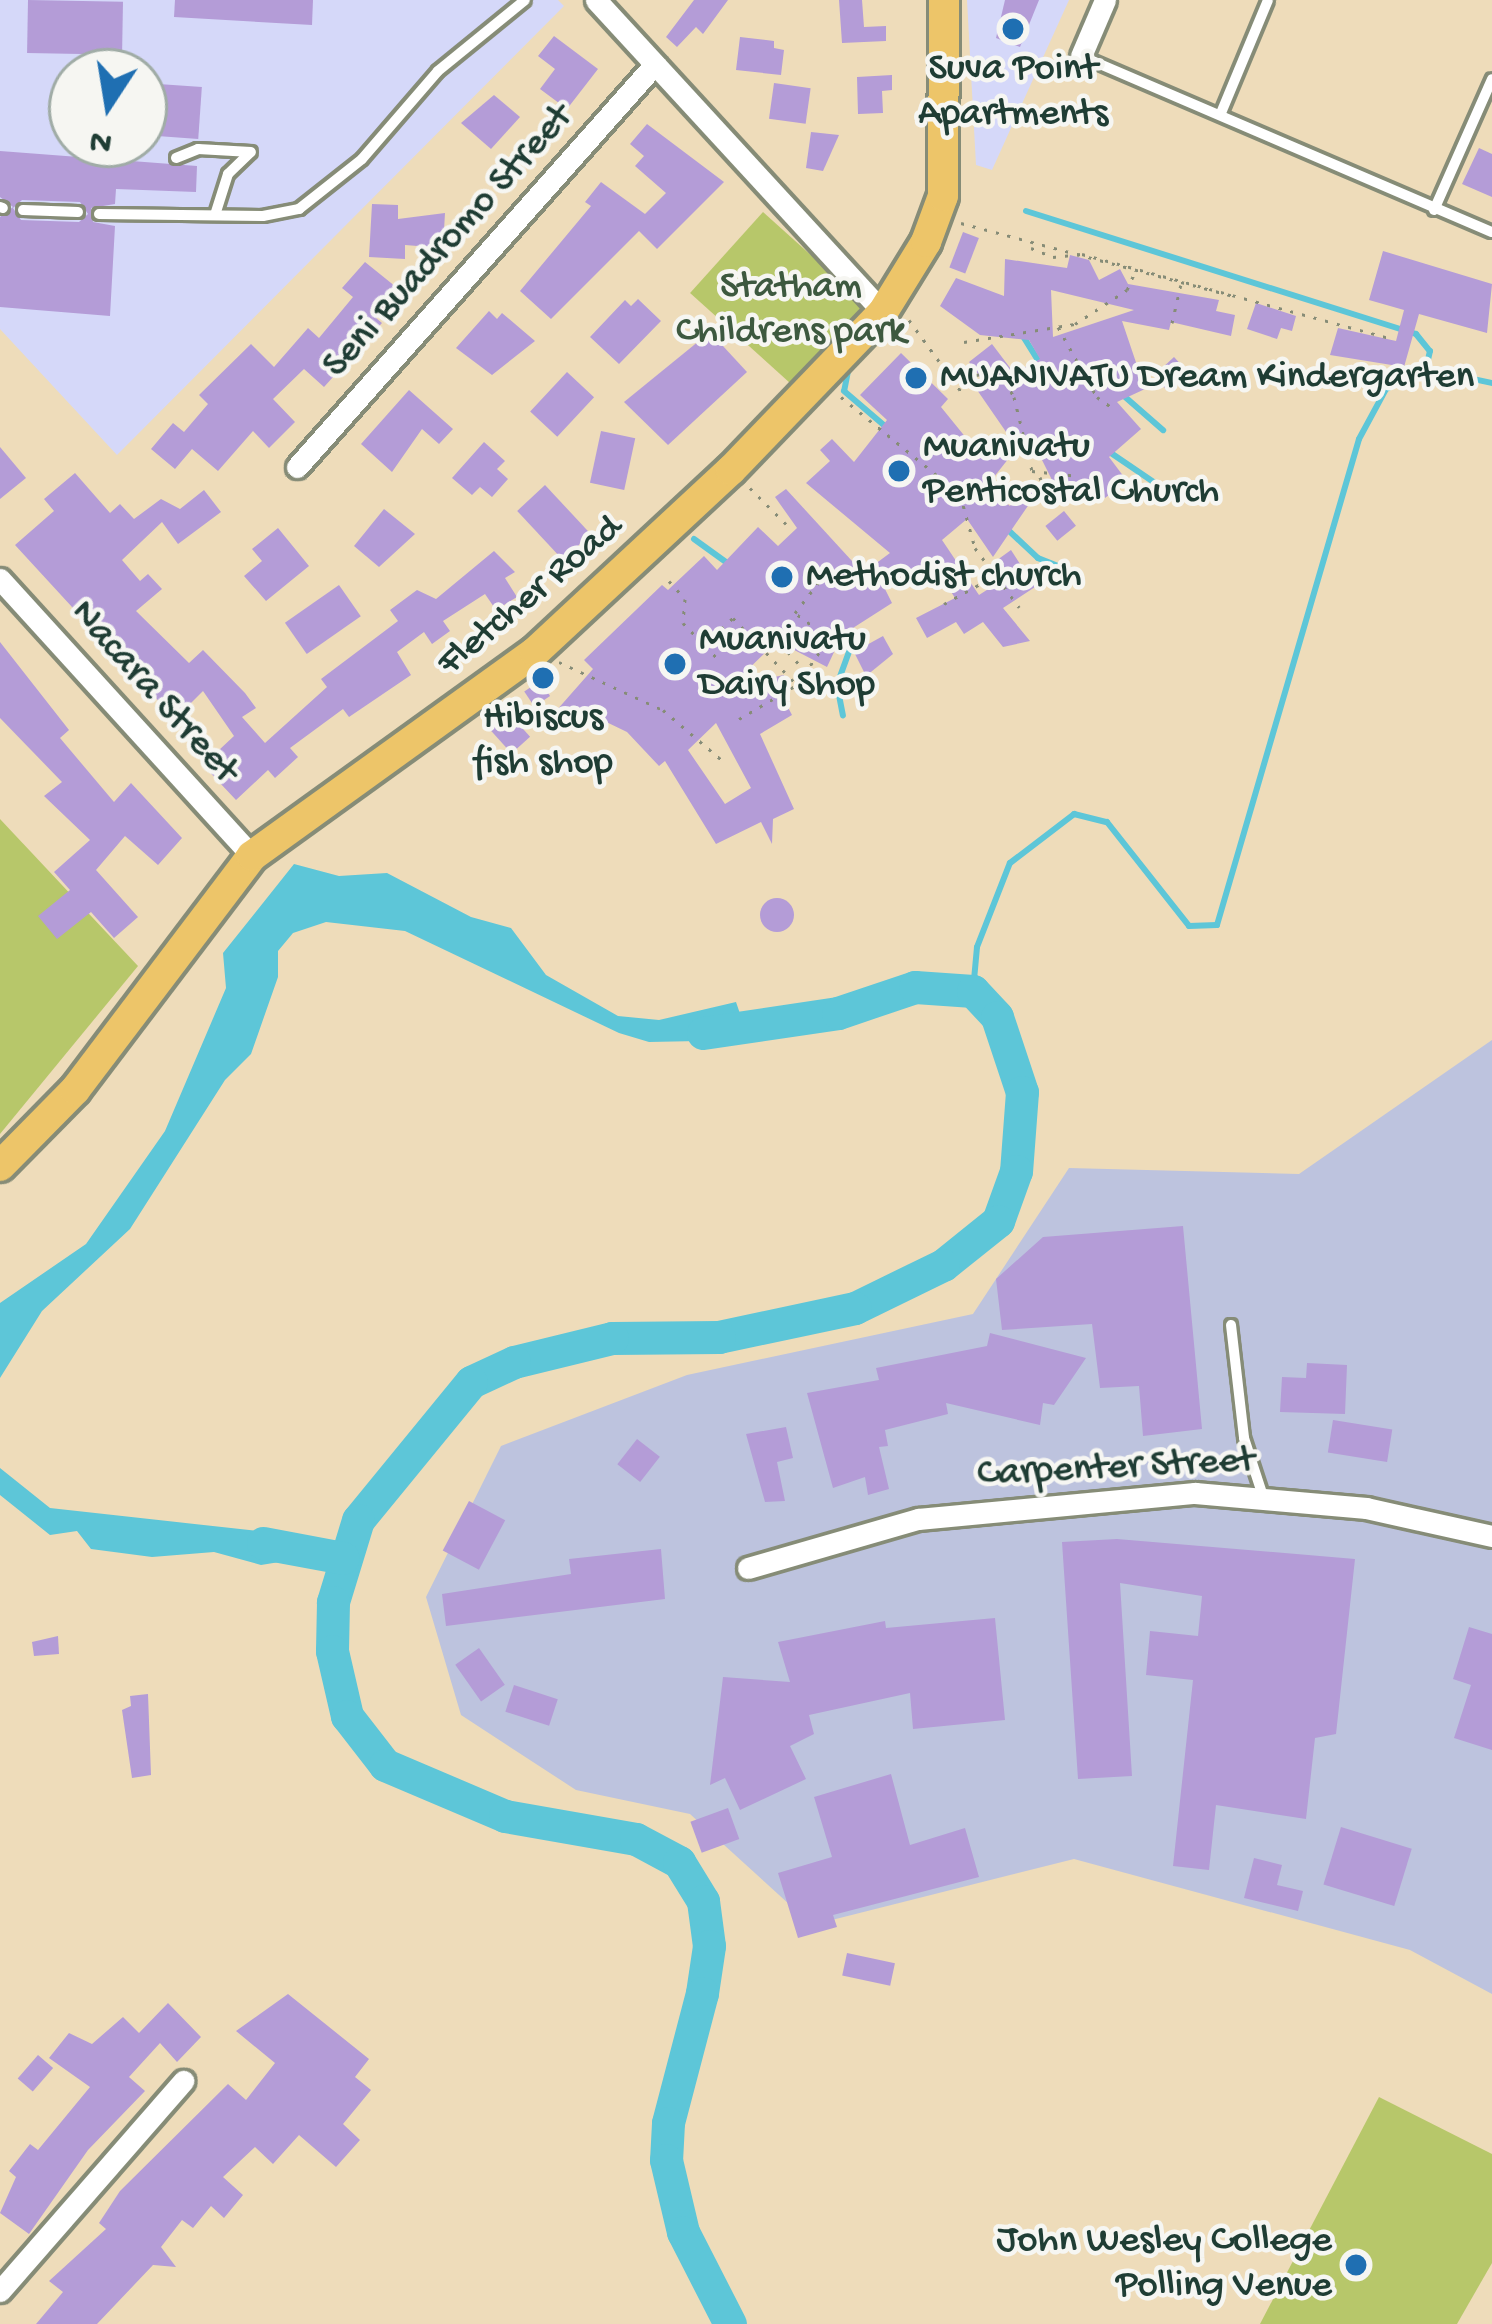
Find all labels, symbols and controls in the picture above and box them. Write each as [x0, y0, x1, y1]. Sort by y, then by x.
marker: Suva Point Apartments [1000, 16, 1026, 42]
north arrow [48, 48, 168, 168]
place label: Suva Point Apartments [918, 48, 1108, 139]
street label: Seni Buadromo Street [314, 95, 584, 389]
text: N [87, 119, 116, 161]
park label: Statham Childrens park [676, 266, 906, 357]
place label: MUANIVATU Dream Kindergarten [940, 355, 1474, 401]
marker: MUANIVATU Dream Kindergarten [903, 365, 929, 391]
place label: Muanivatu Penticostal Church [923, 426, 1219, 517]
marker: Muanivatu Penticostal Church [886, 458, 912, 484]
street label: Fletcher Road [429, 506, 633, 688]
place label: Methodist church [806, 554, 1082, 600]
marker: Methodist church [769, 564, 795, 590]
street label: Nacara Street [58, 592, 248, 794]
place label: Muanivatu Dairy Shop [699, 619, 875, 710]
marker: Muanivatu Dairy Shop [662, 651, 688, 677]
marker: Hibiscus fish shop [530, 665, 556, 691]
place label: Hibiscus fish shop [473, 697, 613, 788]
street label: Carpenter Street [976, 1438, 1256, 1500]
place label: John Wesley College Polling Venue [997, 2220, 1332, 2311]
marker: John Wesley College Polling Venue [1343, 2252, 1369, 2278]

